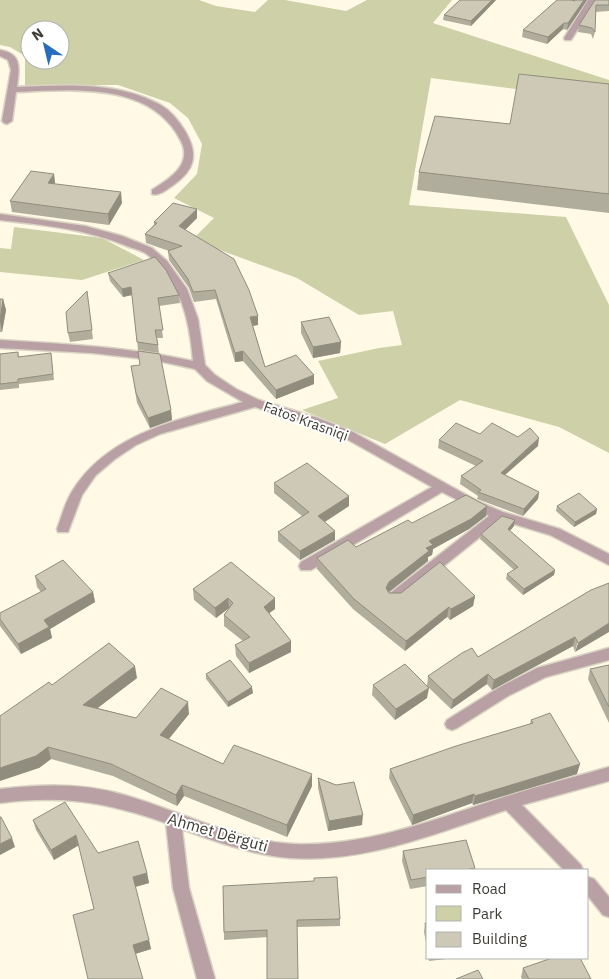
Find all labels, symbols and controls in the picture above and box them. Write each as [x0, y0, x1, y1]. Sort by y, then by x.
north arrow [20, 20, 70, 70]
text: N [28, 24, 47, 45]
street label: Fatos Krasniqi [261, 397, 351, 445]
street label: Ahmet Dërguti [165, 808, 271, 856]
legend [426, 869, 589, 959]
text: Road [472, 879, 507, 898]
text: Park [472, 904, 502, 923]
text: Building [472, 929, 527, 948]

